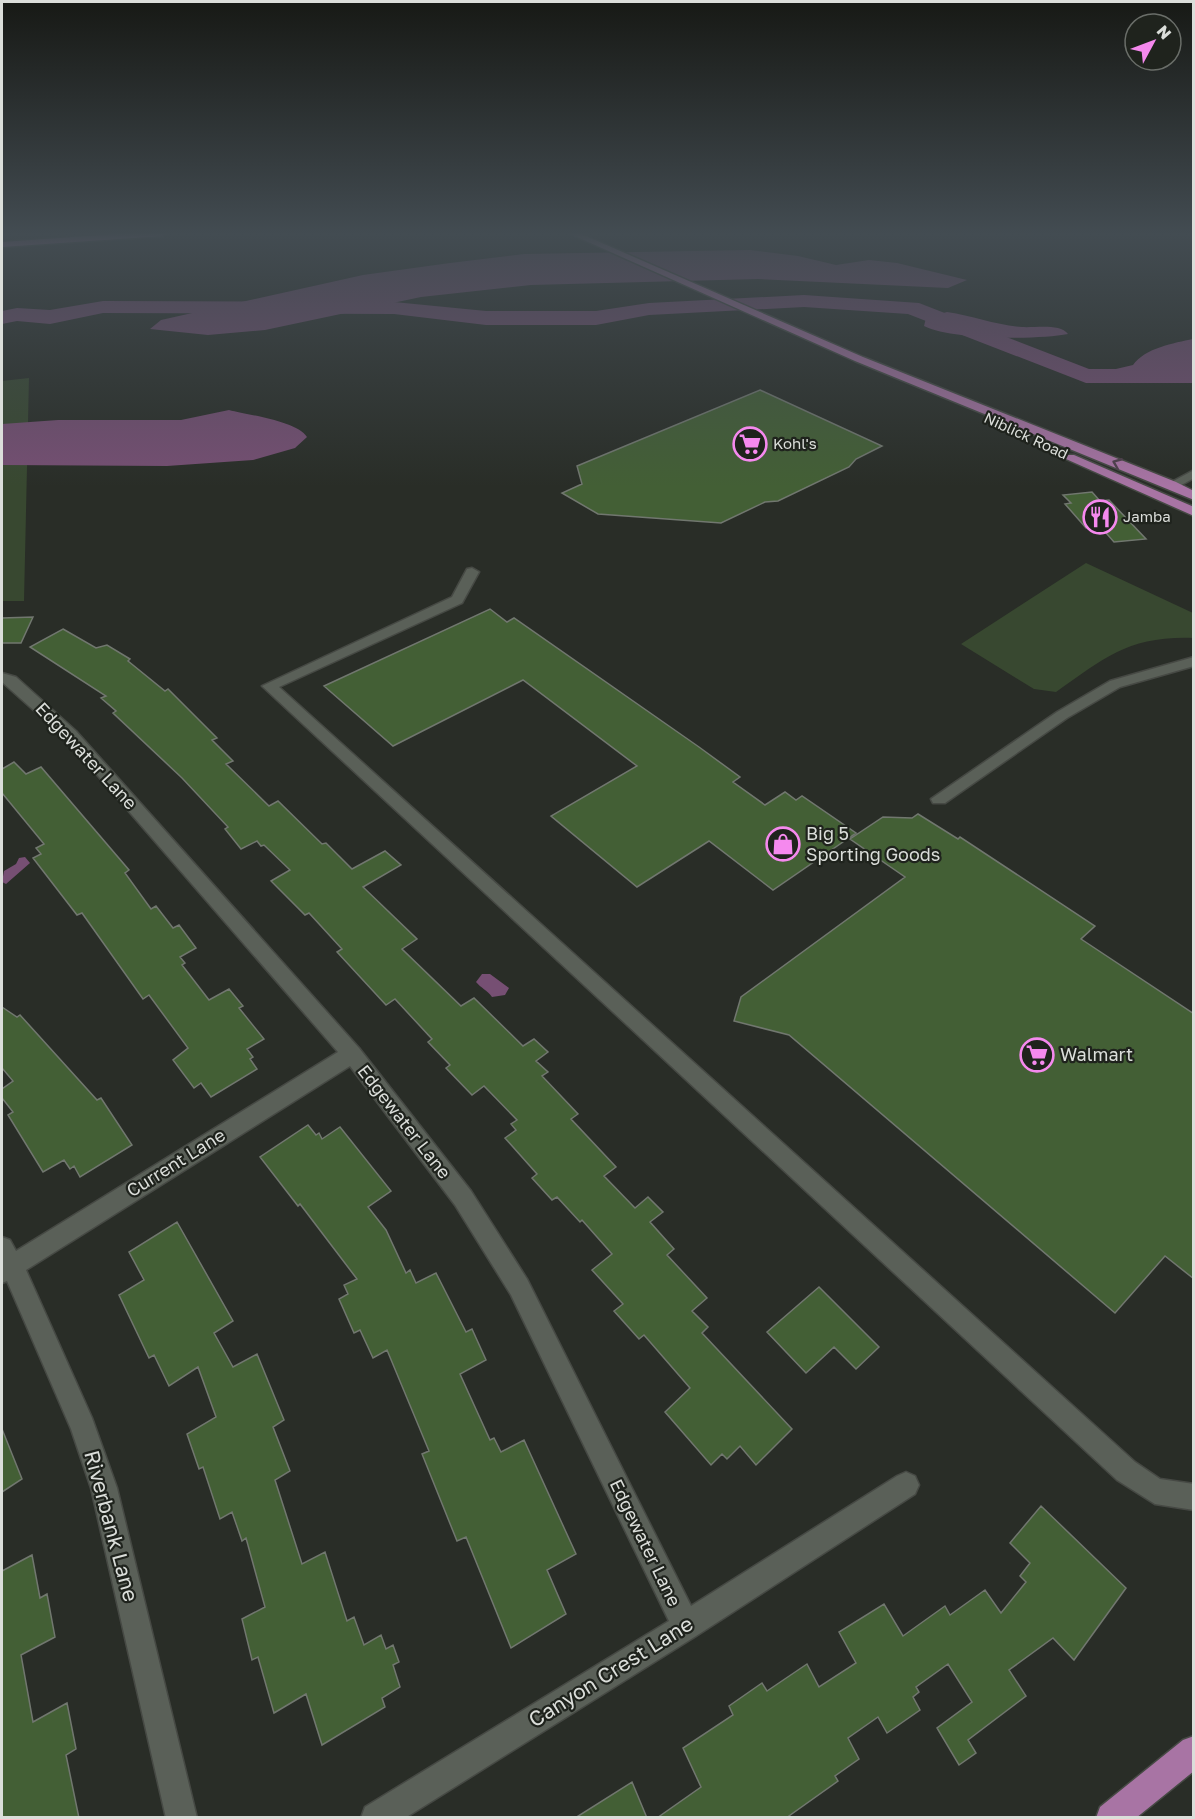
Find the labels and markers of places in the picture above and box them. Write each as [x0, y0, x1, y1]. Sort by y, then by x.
supermarket icon: Kohl's [732, 426, 768, 462]
place label: Kohl's [773, 434, 817, 452]
restaurant icon: Jamba [1082, 499, 1118, 535]
place label: Jamba [1123, 507, 1171, 525]
place label: Big 5 Sporting Goods [806, 822, 940, 865]
shop icon: Big 5 Sporting Goods [765, 826, 801, 862]
supermarket icon: Walmart [1019, 1037, 1055, 1073]
place label: Walmart [1060, 1043, 1133, 1065]

